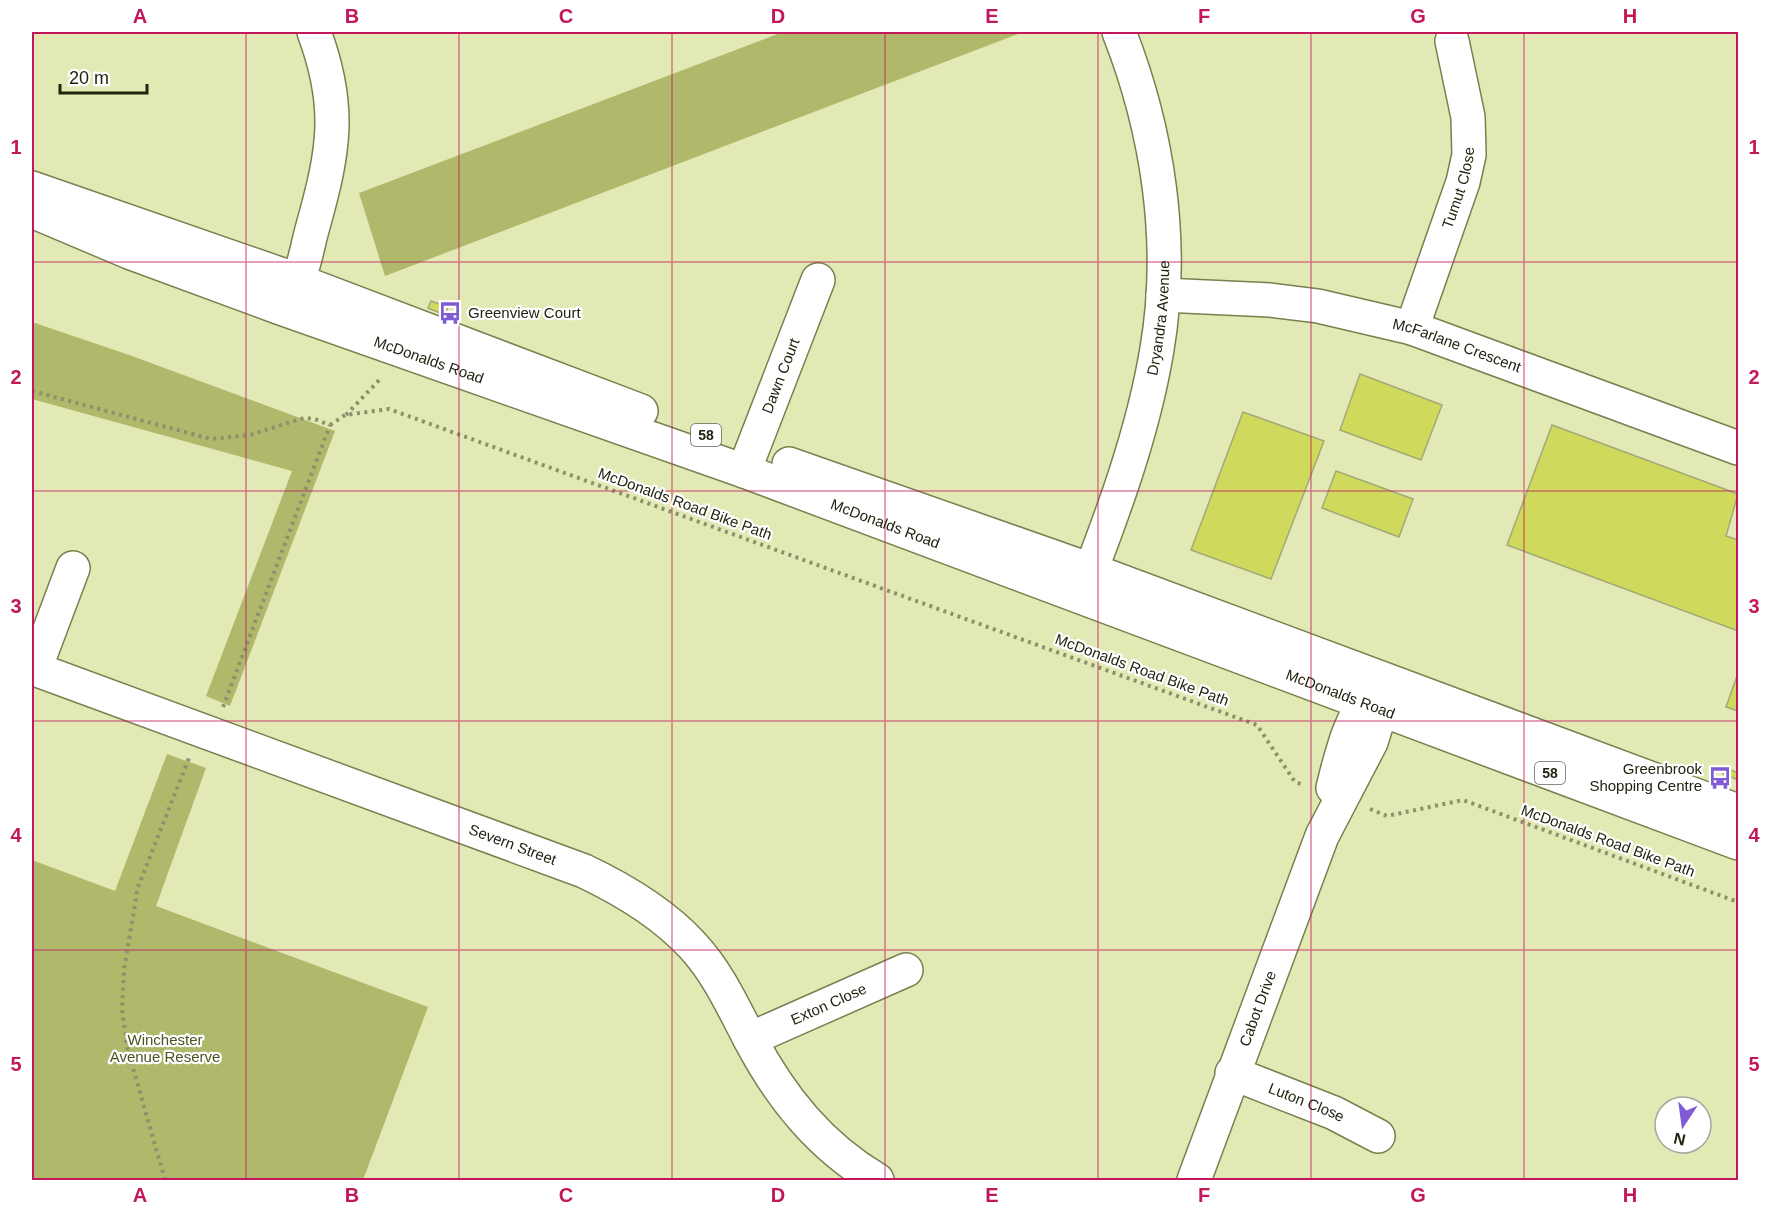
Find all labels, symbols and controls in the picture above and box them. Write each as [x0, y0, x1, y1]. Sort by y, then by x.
text: A [133, 5, 147, 27]
text: B [345, 5, 359, 27]
text: C [559, 5, 573, 27]
text: D [771, 5, 785, 27]
text: E [985, 5, 999, 27]
text: F [1198, 5, 1210, 27]
text: G [1410, 5, 1426, 27]
text: H [1623, 5, 1637, 27]
scale bar [60, 57, 147, 95]
text: 20 m [69, 68, 109, 88]
text: 1 [10, 136, 22, 158]
text: 1 [1748, 136, 1760, 158]
street label: Tumut Close [1438, 147, 1477, 231]
street label: Dryandra Avenue [1143, 260, 1172, 377]
bus stop icon: Greenview Court [437, 300, 463, 326]
place label: Greenview Court [468, 304, 581, 321]
street label: McFarlane Crescent [1391, 315, 1524, 376]
street label: McDonalds Road [372, 332, 486, 387]
street label: Dawn Court [758, 335, 803, 416]
text: 2 [10, 366, 22, 388]
text: 2 [1748, 366, 1760, 388]
road number: 58 [691, 424, 721, 446]
street label: McDonalds Road Bike Path [596, 464, 774, 543]
street label: McDonalds Road [829, 495, 942, 552]
text: 3 [10, 595, 22, 617]
text: 3 [1748, 595, 1760, 617]
street label: McDonalds Road Bike Path [1053, 630, 1231, 709]
street label: McDonalds Road [1284, 666, 1398, 722]
place label: Greenbrook Shopping Centre [1589, 760, 1702, 794]
road number: 58 [1535, 762, 1565, 784]
bus stop icon: Greenbrook Shopping Centre [1707, 765, 1733, 791]
street label: McDonalds Road Bike Path [1519, 801, 1697, 880]
street label: Severn Street [467, 820, 559, 868]
text: 4 [10, 824, 22, 846]
text: 4 [1748, 824, 1760, 846]
street label: Cabot Drive [1236, 968, 1279, 1048]
street label: Exton Close [788, 980, 869, 1028]
park label: Winchester Avenue Reserve [110, 1031, 220, 1065]
text: 5 [10, 1053, 22, 1075]
text: 5 [1748, 1053, 1760, 1075]
street label: Luton Close [1266, 1079, 1347, 1125]
north arrow [1653, 1095, 1713, 1155]
text: N [1672, 1130, 1687, 1149]
text: A [133, 1184, 147, 1206]
text: B [345, 1184, 359, 1206]
text: C [559, 1184, 573, 1206]
text: D [771, 1184, 785, 1206]
text: E [985, 1184, 999, 1206]
text: F [1198, 1184, 1210, 1206]
text: G [1410, 1184, 1426, 1206]
text: H [1623, 1184, 1637, 1206]

